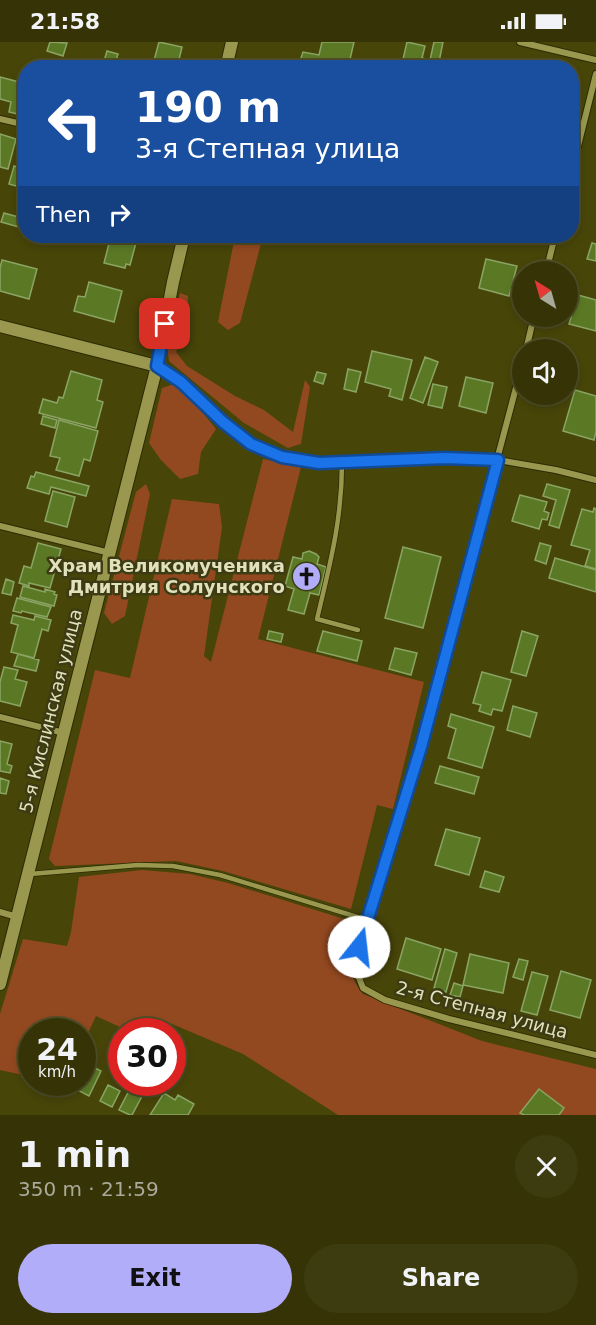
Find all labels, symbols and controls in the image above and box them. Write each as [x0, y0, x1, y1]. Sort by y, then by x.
text: 21:58 [30, 9, 100, 34]
text: 190 m [135, 83, 281, 132]
icon: left [36, 84, 114, 162]
text: 3-я Степная улица [135, 133, 400, 164]
icon: right [103, 198, 136, 231]
text: Then [36, 202, 91, 227]
north arrow [512, 261, 578, 327]
map controls [512, 261, 578, 405]
pin [139, 298, 190, 349]
icon: arrive [148, 307, 181, 340]
button: sound [512, 339, 578, 405]
place label: Храм Великомученика Дмитрия Солунского [48, 555, 285, 597]
church icon: Храм Великомученика Дмитрия Солунского [290, 560, 322, 592]
street label: 5-я Кислинская улица [15, 607, 86, 815]
position arrow [327, 915, 391, 979]
street label: 2-я Степная улица [394, 976, 570, 1043]
speed limit sign: 30 [108, 1018, 186, 1096]
text: 24 [36, 1032, 78, 1067]
text: km/h [38, 1063, 76, 1081]
text: 1 min [18, 1134, 131, 1175]
button: close [515, 1135, 578, 1198]
text: 350 m · 21:59 [18, 1177, 159, 1201]
button: Exit [18, 1244, 292, 1313]
button: Share [304, 1244, 578, 1313]

